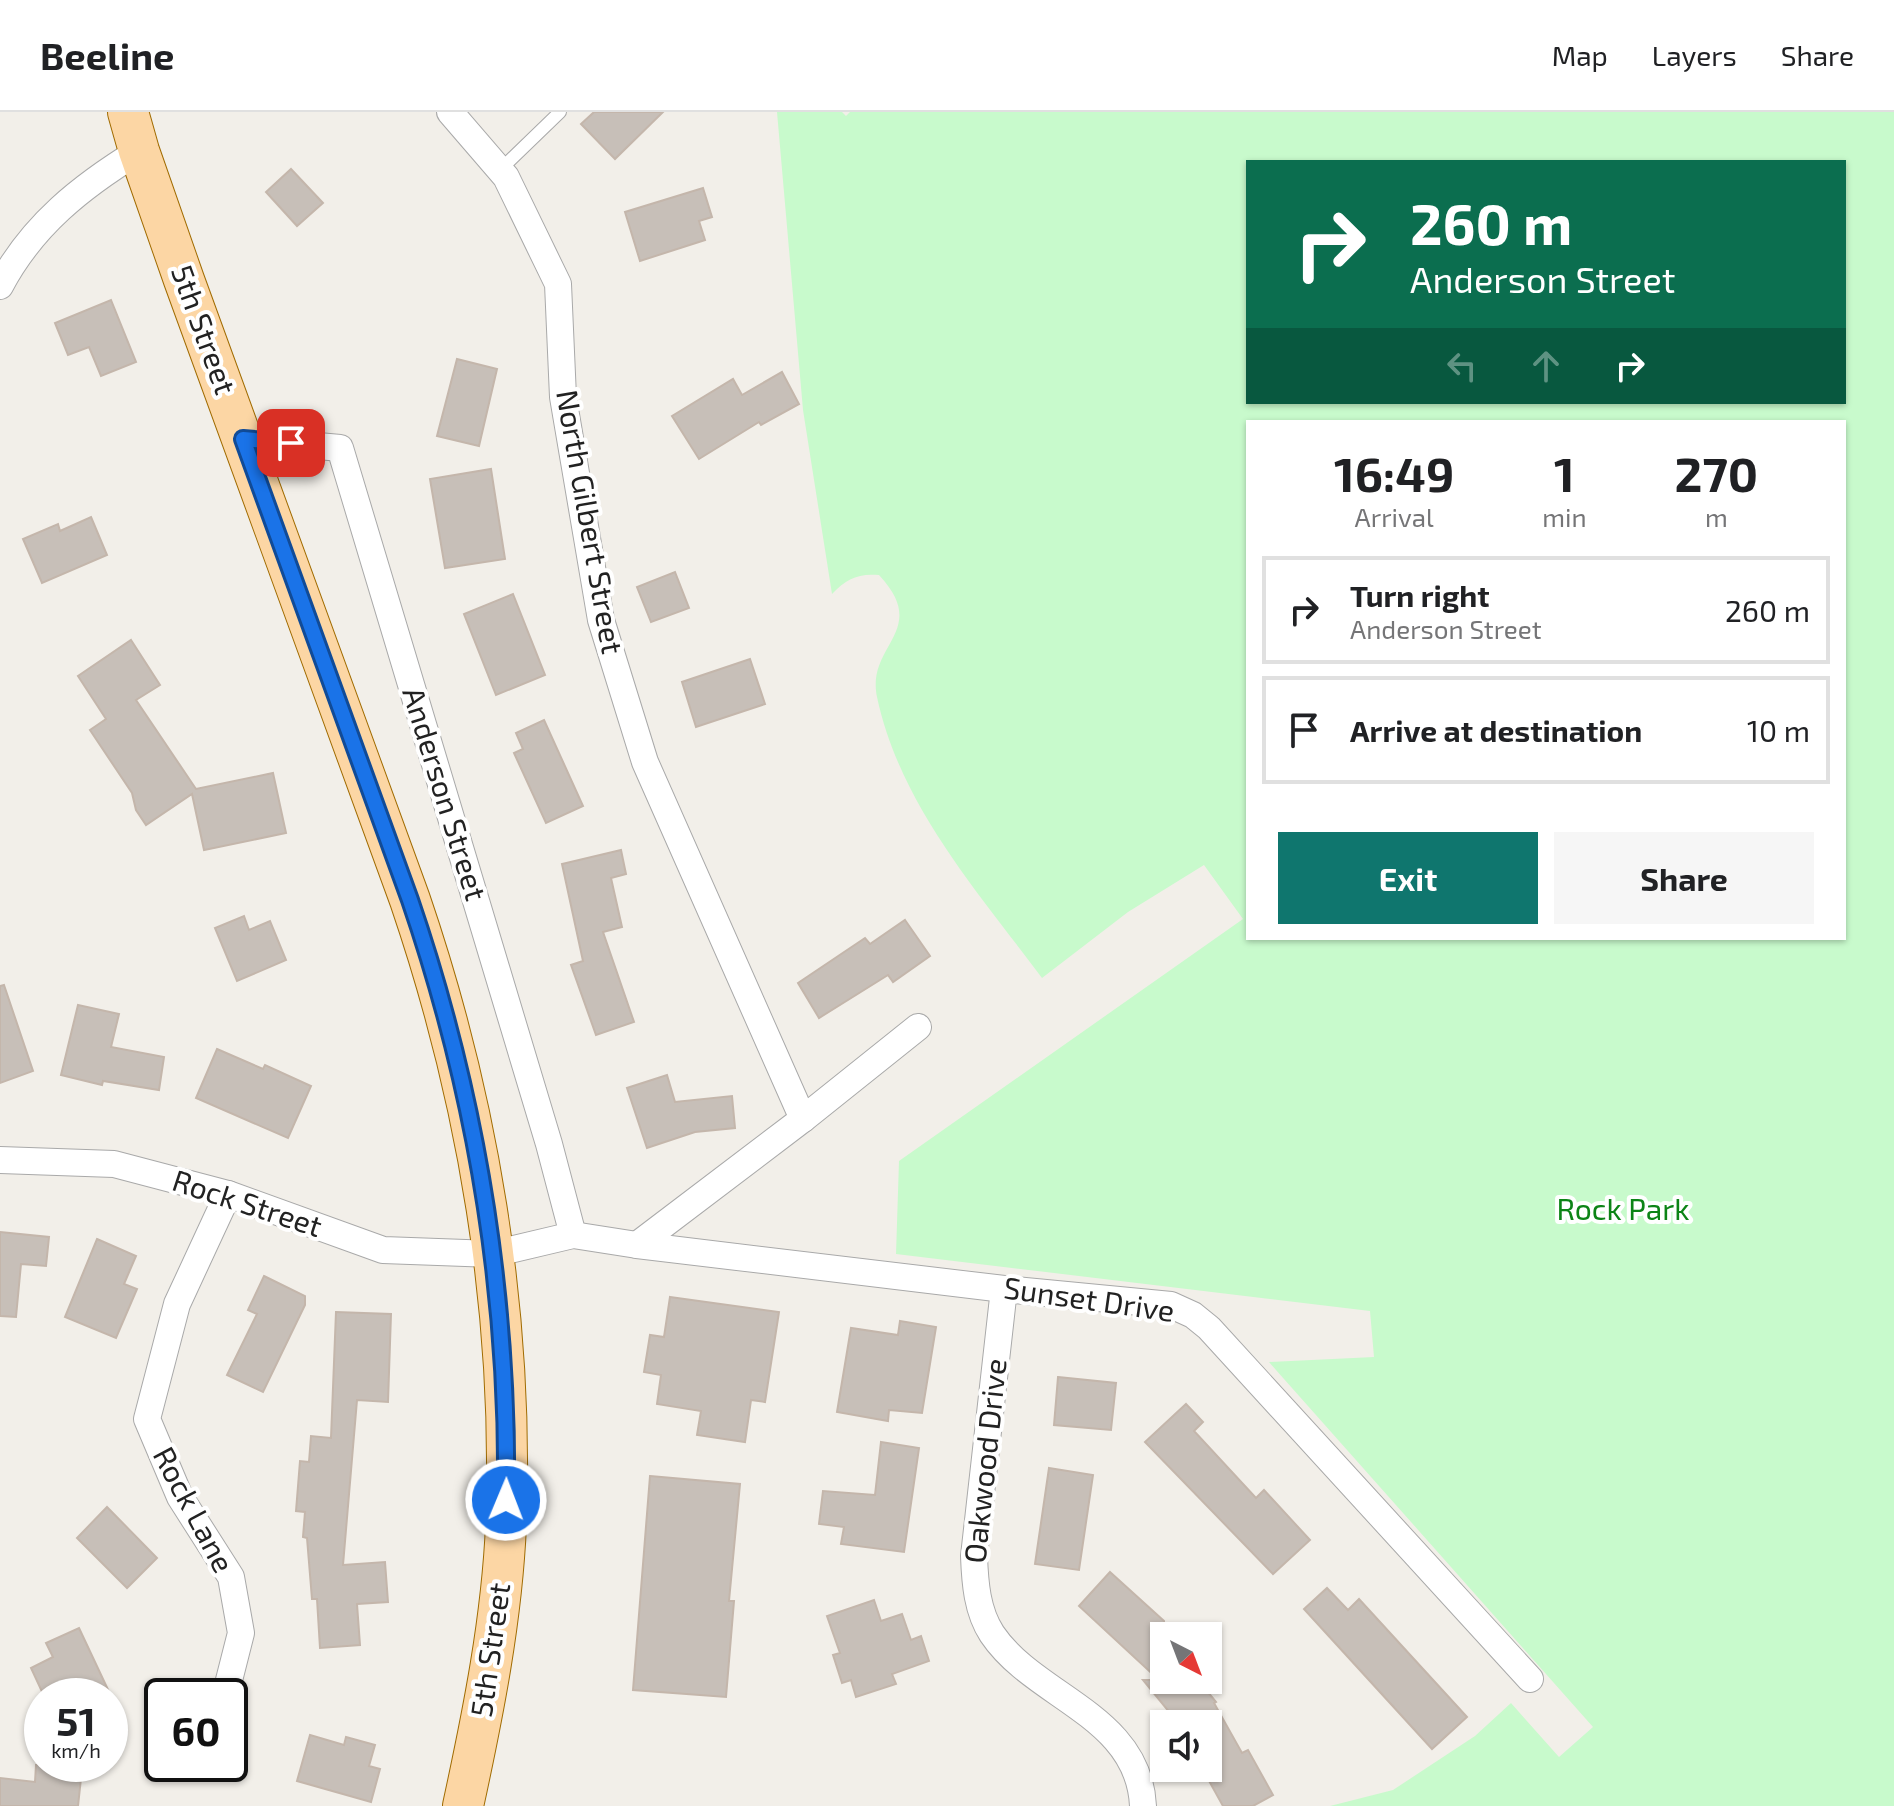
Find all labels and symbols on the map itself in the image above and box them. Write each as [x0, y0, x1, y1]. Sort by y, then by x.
street label: 5th Street [165, 260, 245, 399]
street label: North Gilbert Street [550, 387, 632, 657]
pin [257, 409, 325, 477]
street label: Anderson Street [396, 682, 495, 904]
street label: Rock Street [168, 1161, 327, 1243]
park label: Rock Park [1556, 1190, 1690, 1226]
street label: Sunset Drive [1002, 1268, 1177, 1328]
street label: Oakwood Drive [955, 1357, 1013, 1565]
street label: Rock Lane [147, 1440, 243, 1578]
position arrow [464, 1458, 548, 1542]
street label: 5th Street [462, 1580, 516, 1719]
north arrow [1150, 1622, 1222, 1694]
speed limit sign: 60 [144, 1678, 248, 1782]

